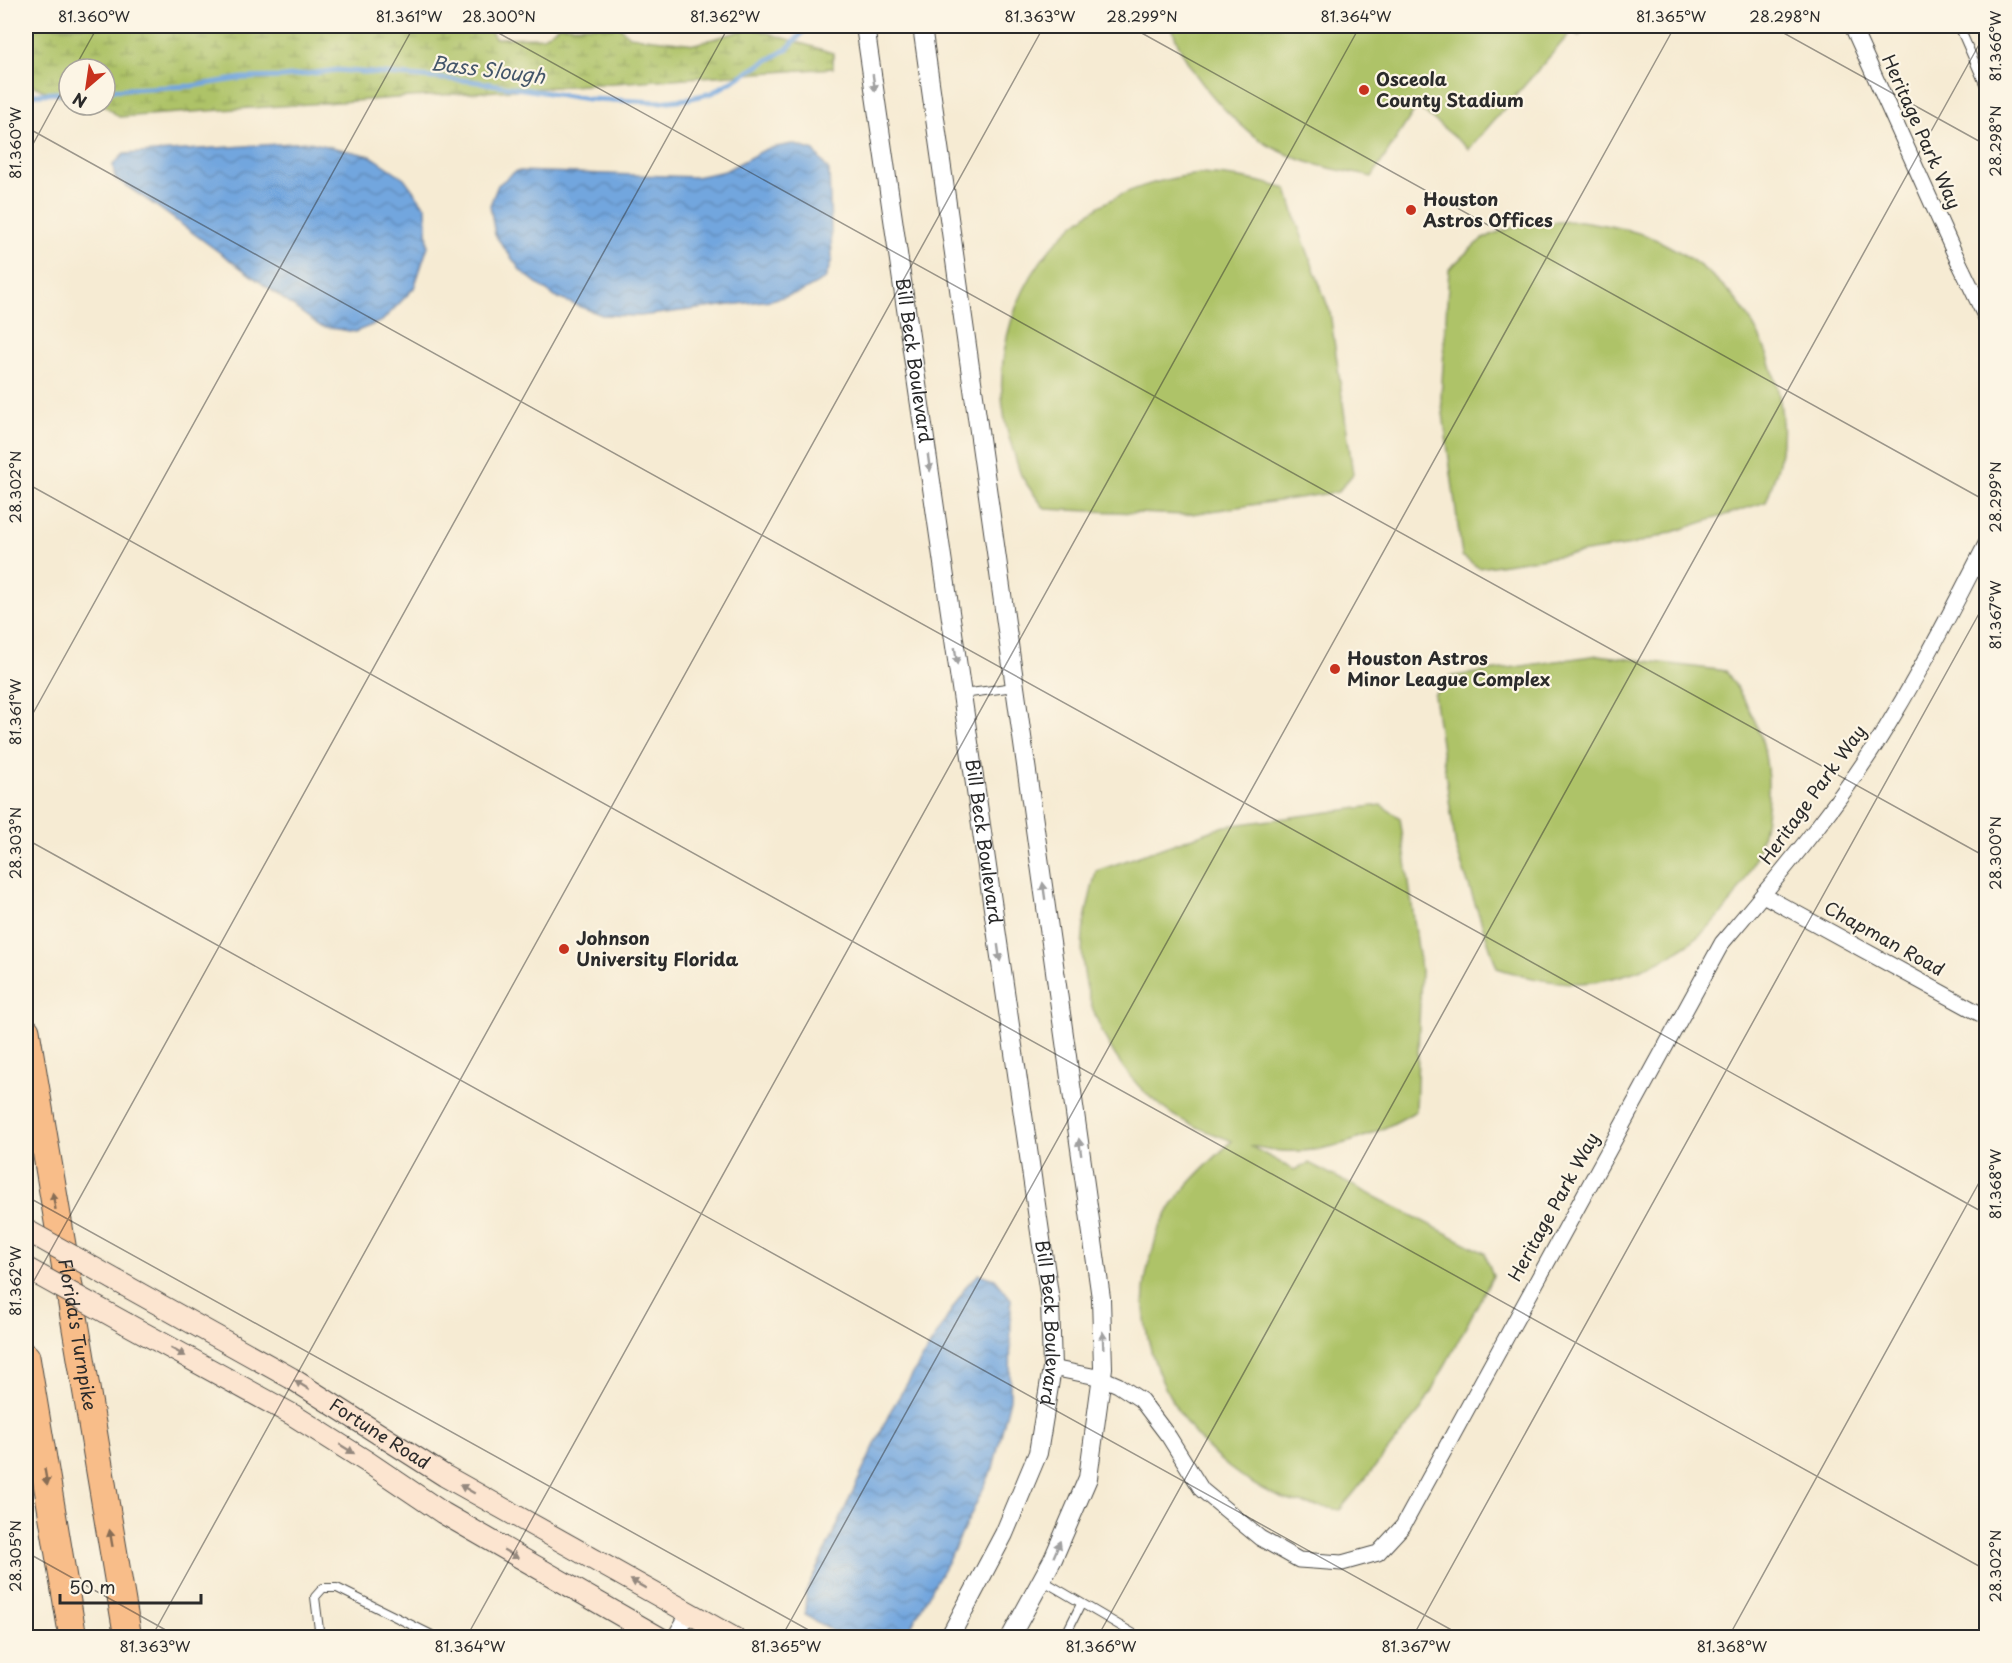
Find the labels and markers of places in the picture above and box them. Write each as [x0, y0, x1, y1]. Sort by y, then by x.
place label: Osceola County Stadium [1376, 65, 1524, 113]
marker: Osceola County Stadium [1357, 83, 1371, 97]
place label: Houston Astros Offices [1422, 185, 1553, 233]
marker: Houston Astros Offices [1404, 203, 1418, 217]
place label: Houston Astros Minor League Complex [1347, 644, 1550, 692]
marker: Houston Astros Minor League Complex [1328, 662, 1342, 676]
place label: Johnson University Florida [576, 924, 738, 972]
marker: Johnson University Florida [557, 942, 571, 956]

